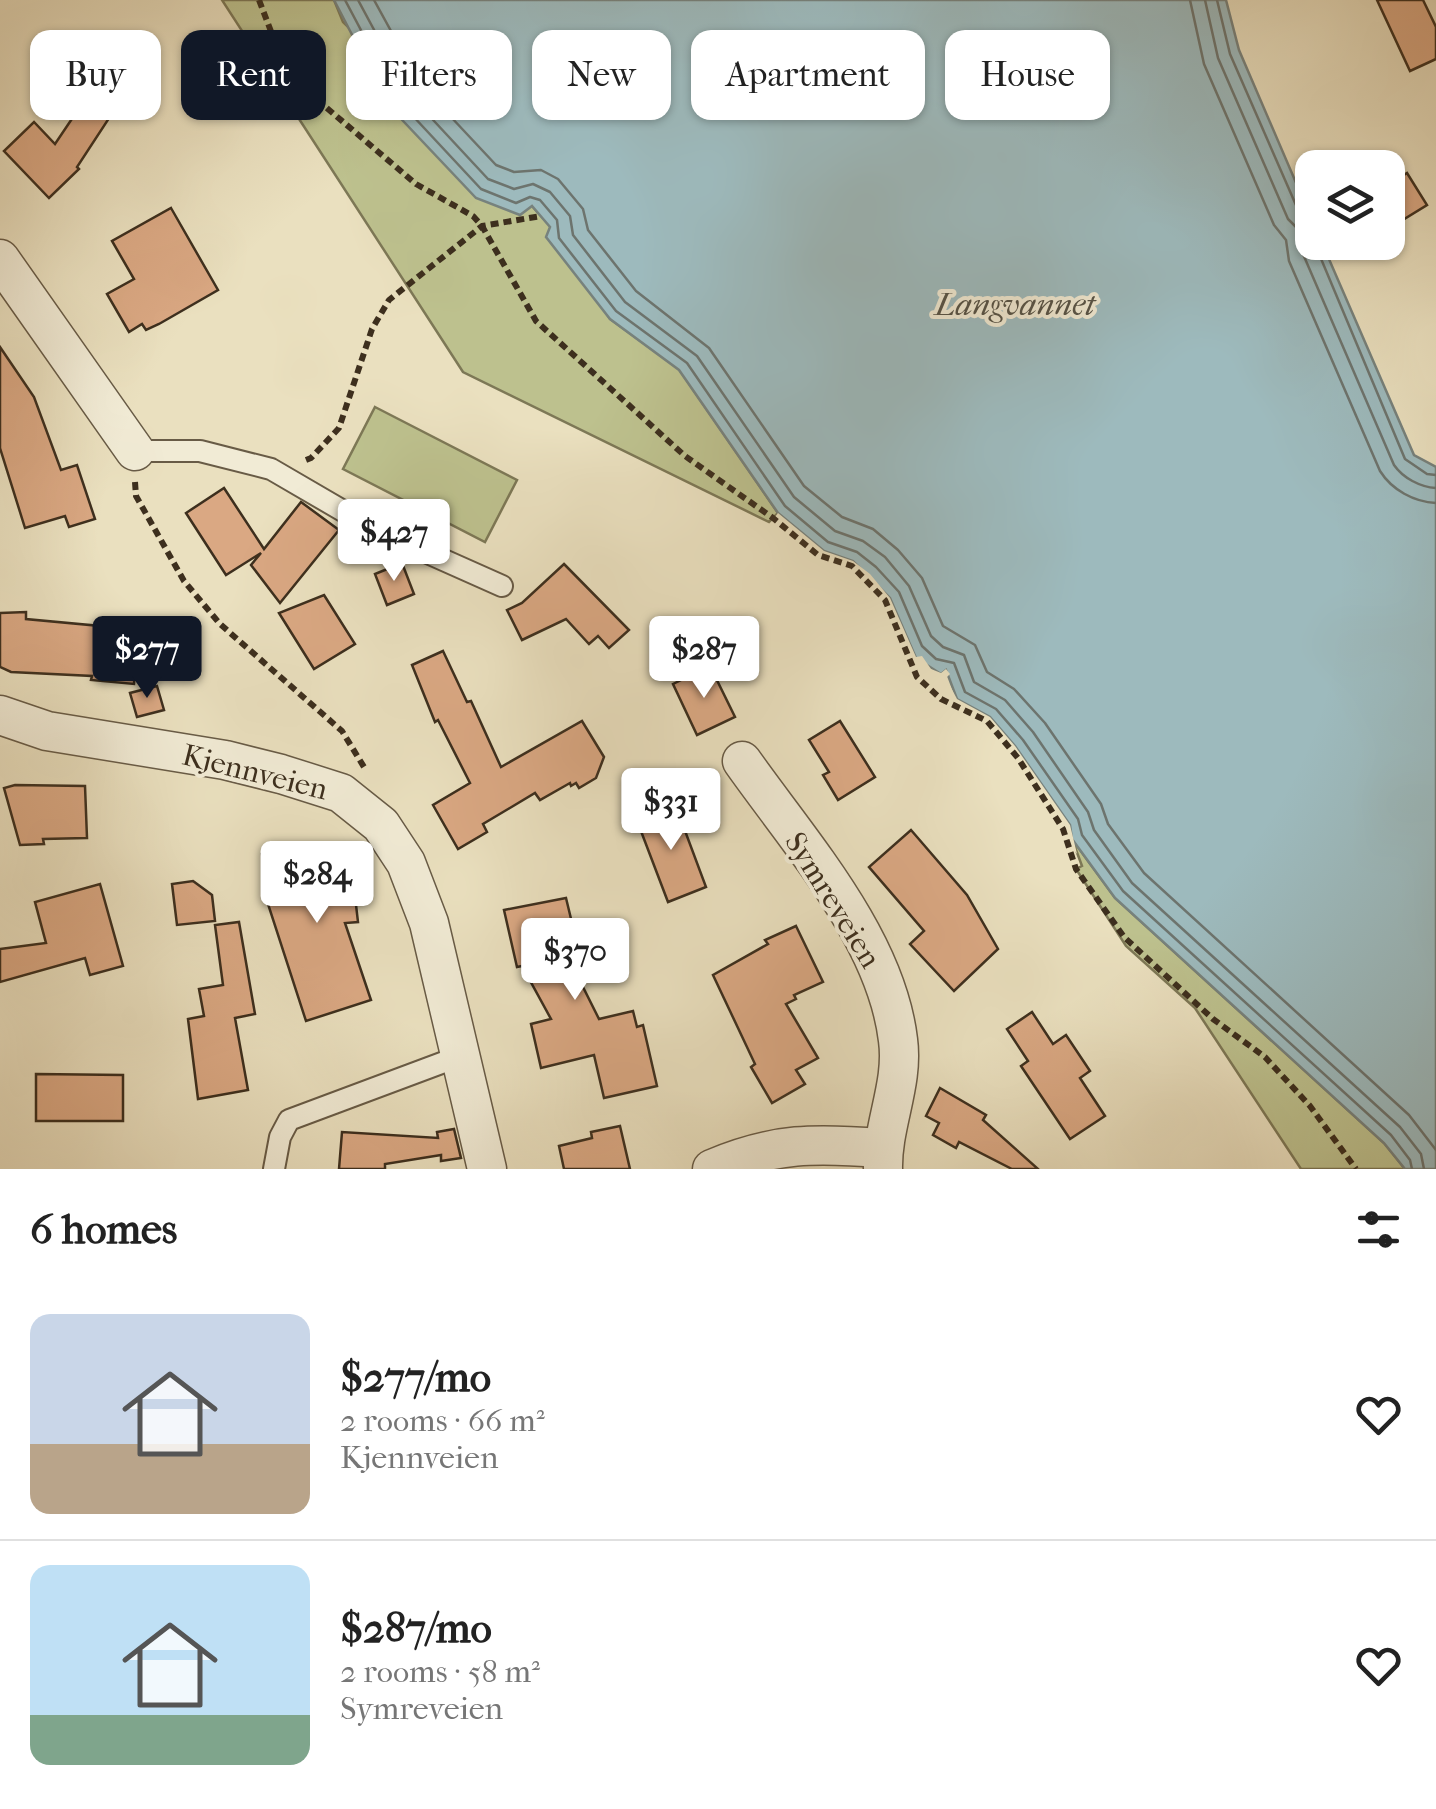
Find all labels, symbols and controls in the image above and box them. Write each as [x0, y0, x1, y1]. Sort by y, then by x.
chip: Buy [30, 30, 161, 120]
chip: Rent [181, 30, 326, 120]
chip: Filters [346, 30, 512, 120]
chip: New [532, 30, 671, 120]
chip: Apartment [691, 30, 925, 120]
chip: House [945, 30, 1110, 120]
map controls [1295, 150, 1405, 260]
button: layers [1295, 150, 1405, 260]
water label: Langvannet [933, 286, 1097, 323]
pin: $427 [335, 499, 453, 584]
text: $427 [360, 513, 428, 550]
pin: $277 [88, 616, 206, 701]
pin: $287 [645, 616, 763, 701]
text: $277 [115, 630, 179, 667]
text: $287 [671, 630, 737, 667]
street label: Kjennveien [179, 738, 332, 808]
pin: $331 [612, 768, 730, 853]
text: $331 [643, 782, 699, 819]
street label: Symreveien [777, 826, 888, 975]
pin: $284 [258, 841, 376, 926]
text: $284 [283, 855, 351, 892]
pin: $370 [516, 918, 634, 1003]
text: $370 [543, 932, 607, 969]
icon: filters [1351, 1202, 1406, 1257]
text: 6 homes [30, 1205, 177, 1254]
text: $277/mo [340, 1353, 491, 1402]
icon: home [110, 1354, 230, 1474]
icon: heart [1351, 1387, 1406, 1442]
text: 2 rooms · 66 m² [340, 1402, 545, 1439]
text: Kjennveien [340, 1439, 498, 1476]
text: $287/mo [340, 1604, 492, 1653]
icon: home [110, 1605, 230, 1725]
icon: heart [1351, 1638, 1406, 1693]
text: 2 rooms · 58 m² [340, 1653, 540, 1690]
text: Symreveien [340, 1690, 503, 1727]

